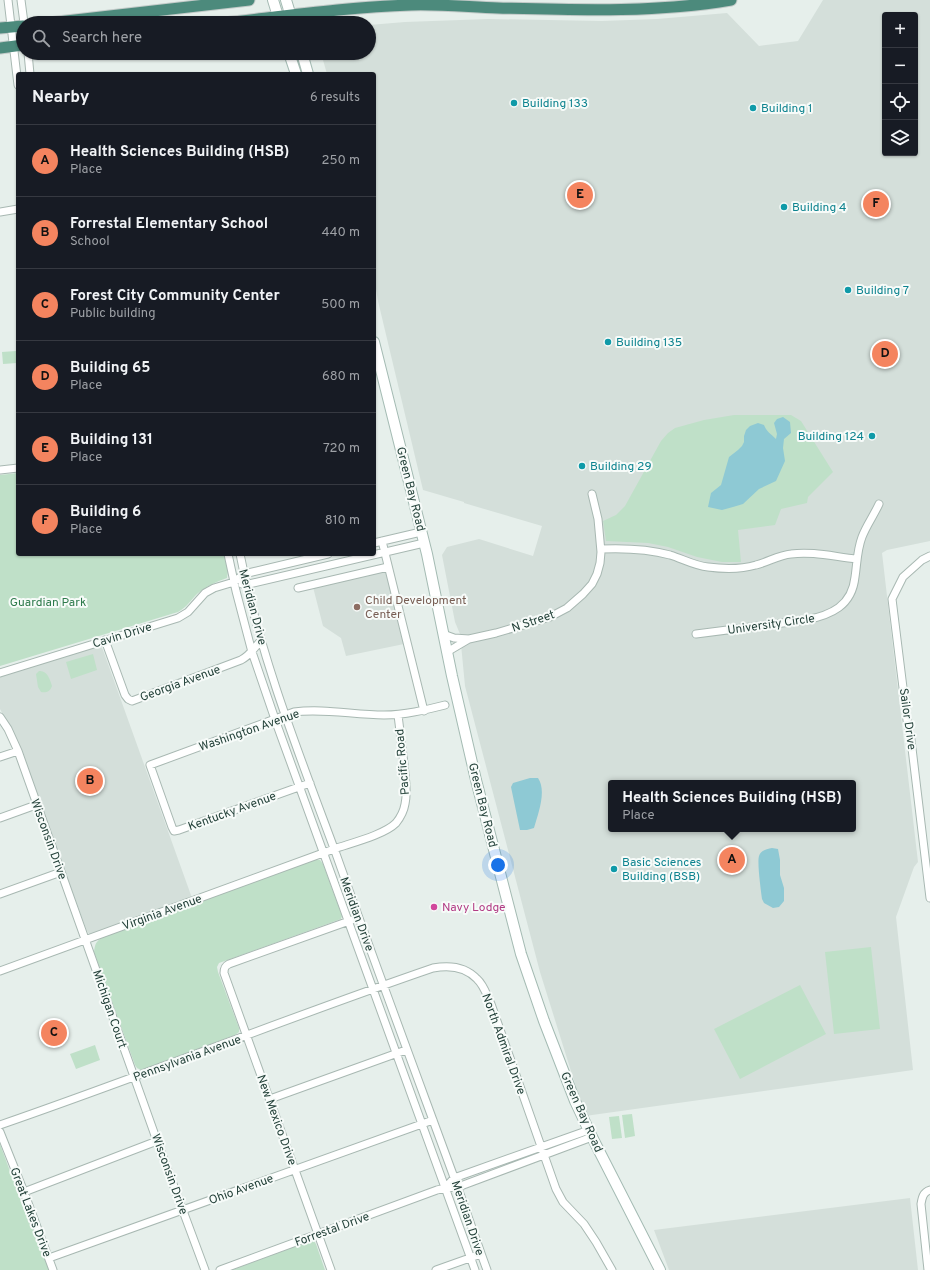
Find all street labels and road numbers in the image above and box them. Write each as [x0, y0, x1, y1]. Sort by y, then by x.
street label: Green Bay Road [392, 445, 428, 533]
street label: Meridian Drive [234, 567, 270, 647]
street label: N Street [510, 607, 557, 637]
street label: University Circle [726, 611, 816, 639]
street label: Cavin Drive [91, 619, 154, 653]
street label: Georgia Avenue [138, 662, 223, 706]
street label: Sailor Drive [895, 687, 919, 751]
street label: Washington Avenue [197, 706, 302, 756]
street label: Pacific Road [392, 728, 414, 796]
street label: Green Bay Road [464, 761, 500, 849]
street label: Kentucky Avenue [186, 789, 279, 835]
street label: Wisconsin Drive [26, 797, 70, 882]
street label: Meridian Drive [335, 875, 377, 954]
street label: Virginia Avenue [120, 891, 204, 935]
street label: Michigan Court [88, 968, 130, 1051]
street label: North Admiral Drive [477, 992, 529, 1097]
street label: Pennsylvania Avenue [131, 1032, 244, 1086]
street label: Green Bay Road [556, 1070, 606, 1155]
street label: New Mexico Drive [252, 1073, 300, 1168]
street label: Wisconsin Drive [147, 1132, 191, 1217]
street label: Great Lakes Drive [6, 1165, 55, 1259]
street label: Ohio Avenue [207, 1171, 276, 1209]
street label: Meridian Drive [447, 1179, 487, 1258]
street label: Forrestal Drive [293, 1209, 372, 1251]

